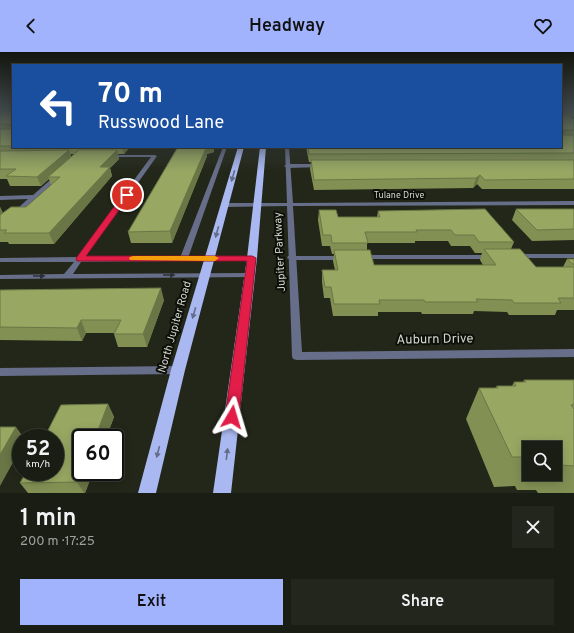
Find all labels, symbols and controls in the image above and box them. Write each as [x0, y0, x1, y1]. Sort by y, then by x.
icon: back [20, 15, 42, 37]
text: Headway [249, 15, 325, 38]
icon: heart [532, 15, 554, 37]
text: 70 m [98, 77, 163, 113]
icon: left [32, 80, 84, 132]
text: Russwood Lane [98, 112, 224, 135]
one-way arrow [230, 170, 236, 182]
pin [110, 178, 144, 212]
icon: arrive [116, 184, 138, 206]
street label: Tulane Drive [374, 190, 424, 201]
street label: Jupiter Parkway [271, 211, 289, 292]
one-way arrow [214, 226, 220, 238]
one-way arrow [163, 272, 176, 278]
one-way arrow [33, 273, 46, 279]
street label: North Jupiter Road [155, 280, 195, 374]
one-way arrow [191, 306, 197, 319]
street label: Auburn Drive [396, 331, 474, 349]
position arrow [211, 396, 253, 438]
speed limit sign: 60 [72, 429, 124, 481]
text: 52 [26, 437, 50, 463]
map controls [522, 441, 562, 481]
button: search [522, 441, 562, 481]
one-way arrow [154, 446, 160, 459]
one-way arrow [224, 448, 230, 460]
text: km/h [26, 458, 50, 471]
text: 1 min [20, 504, 77, 534]
button: close [512, 506, 554, 548]
text: 200 m · 17:25 [20, 534, 95, 550]
button: Exit [20, 579, 283, 625]
button: Share [291, 579, 554, 625]

